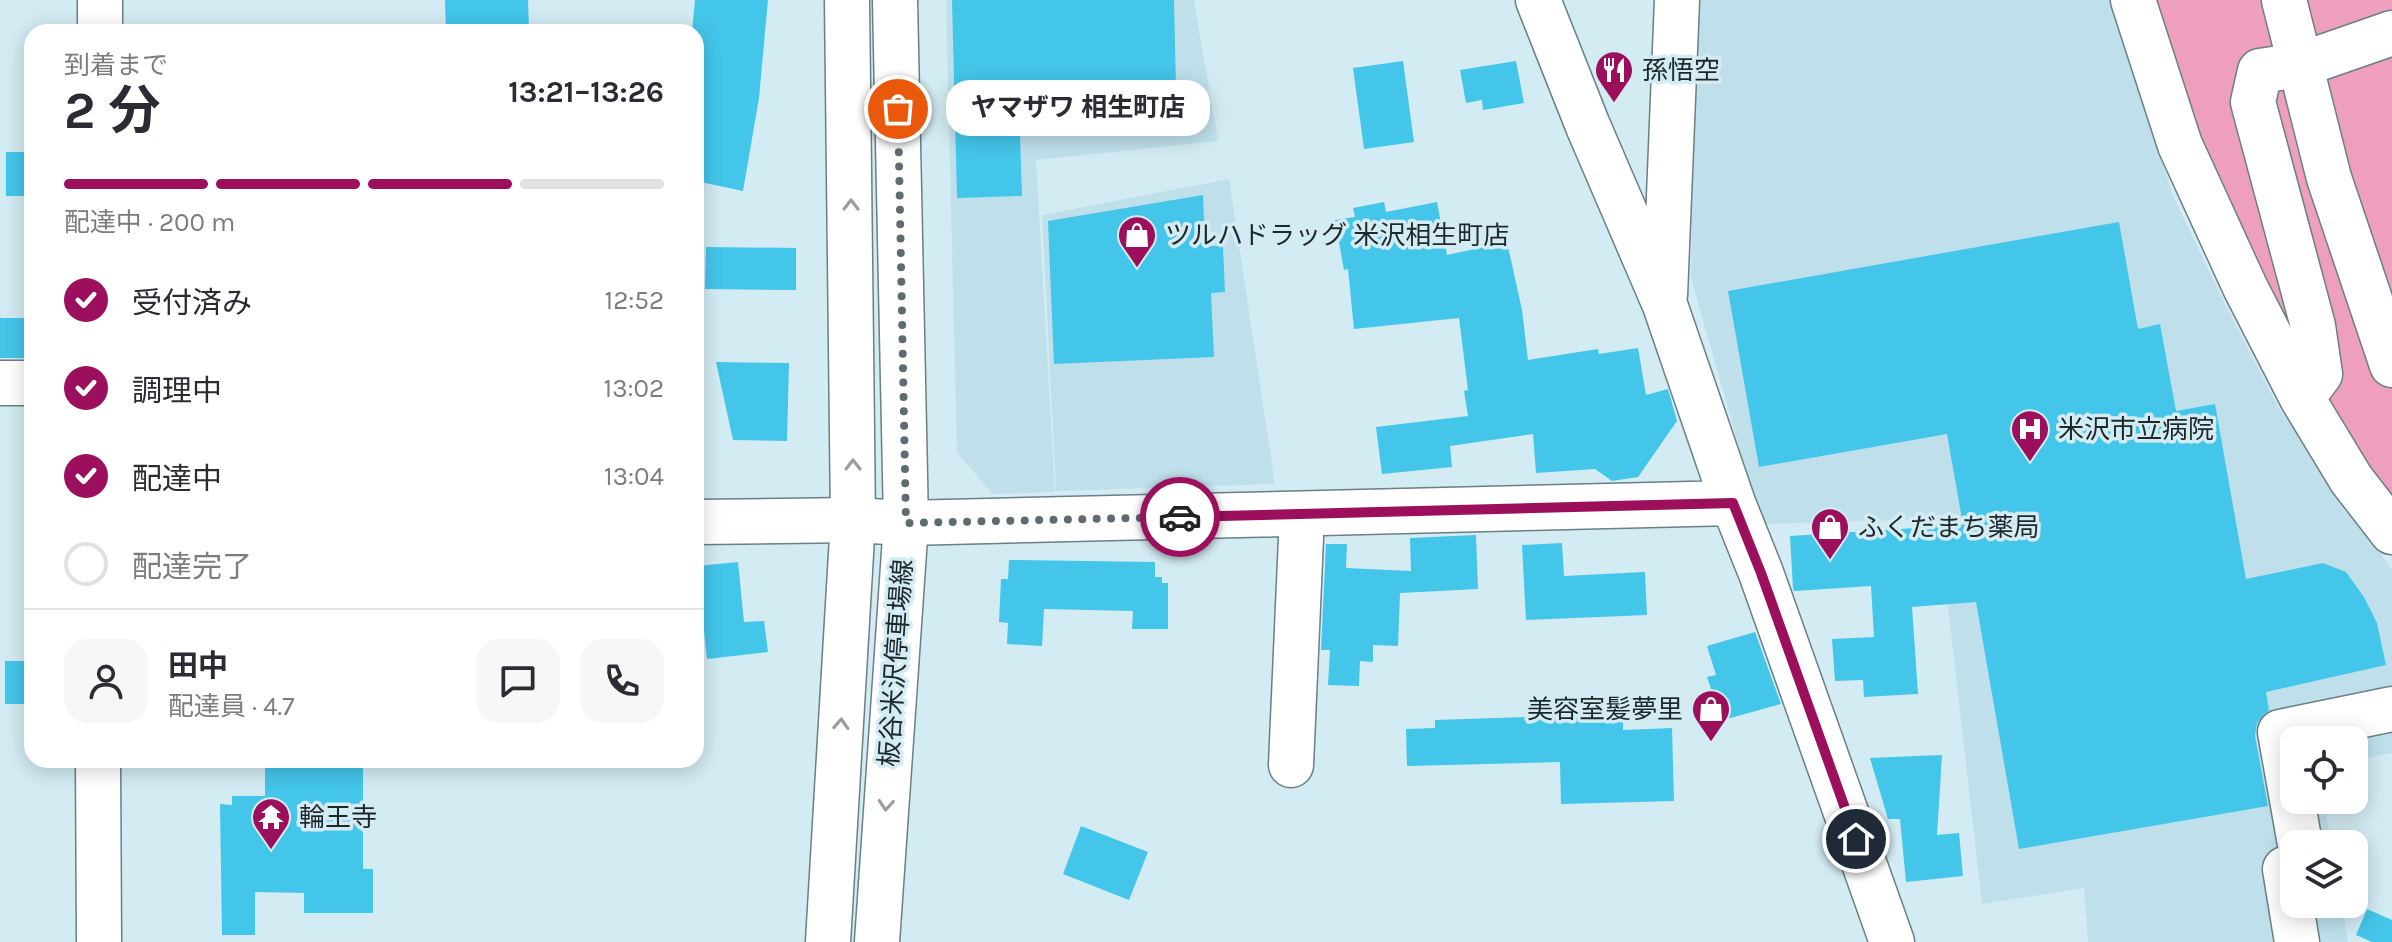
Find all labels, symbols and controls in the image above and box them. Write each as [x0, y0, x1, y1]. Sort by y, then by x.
restaurant icon: 孫悟空 [1593, 49, 1635, 104]
text: 到着まで [64, 50, 168, 81]
place label: 孫悟空 [1642, 55, 1720, 86]
text: 13:21–13:26 [508, 74, 664, 110]
pin [864, 75, 932, 143]
text: 2 分 [64, 80, 161, 141]
callout: ヤマザワ 相生町店 [946, 81, 1210, 137]
icon: bag [876, 87, 920, 131]
text: ヤマザワ 相生町店 [971, 92, 1185, 123]
one-way arrow [842, 198, 860, 211]
text: 配達中 · 200 m [64, 207, 235, 238]
shop icon: ツルハドラッグ 米沢相生町店 [1116, 214, 1158, 269]
place label: ツルハドラッグ 米沢相生町店 [1165, 220, 1509, 251]
icon: check [64, 278, 108, 322]
text: 受付済み [132, 285, 252, 321]
text: 12:52 [605, 285, 664, 316]
icon: check [64, 366, 108, 410]
text: 調理中 [132, 373, 222, 409]
text: 13:02 [604, 373, 664, 404]
hospital icon: 米沢市立病院 [2009, 408, 2051, 463]
place label: 米沢市立病院 [2058, 414, 2214, 445]
icon: check [64, 454, 108, 498]
one-way arrow [844, 458, 862, 471]
text: 配達中 [132, 461, 222, 497]
text: 13:04 [604, 461, 664, 492]
courier [1140, 477, 1220, 557]
icon: car [1158, 495, 1202, 539]
shop icon: ふくだまち薬局 [1809, 506, 1851, 561]
place label: ふくだまち薬局 [1858, 512, 2039, 543]
text: 配達完了 [132, 549, 252, 585]
street label: 板谷米沢停車場線 [873, 558, 919, 768]
button: person [64, 639, 148, 723]
button: chat [476, 639, 560, 723]
button: phone [580, 639, 664, 723]
text: 田中 [168, 648, 228, 684]
shop icon: 美容室髪夢里 [1690, 688, 1732, 743]
text: 配達員 · 4.7 [168, 691, 294, 722]
place label: 美容室髪夢里 [1527, 694, 1683, 725]
one-way arrow [832, 717, 849, 730]
map controls [2280, 726, 2368, 918]
button: locate [2280, 726, 2368, 814]
temple icon: 輪王寺 [250, 796, 292, 851]
one-way arrow [878, 799, 895, 812]
place label: 輪王寺 [299, 802, 377, 833]
pin [1822, 805, 1890, 873]
icon: home [1834, 817, 1878, 861]
button: layers [2280, 830, 2368, 918]

